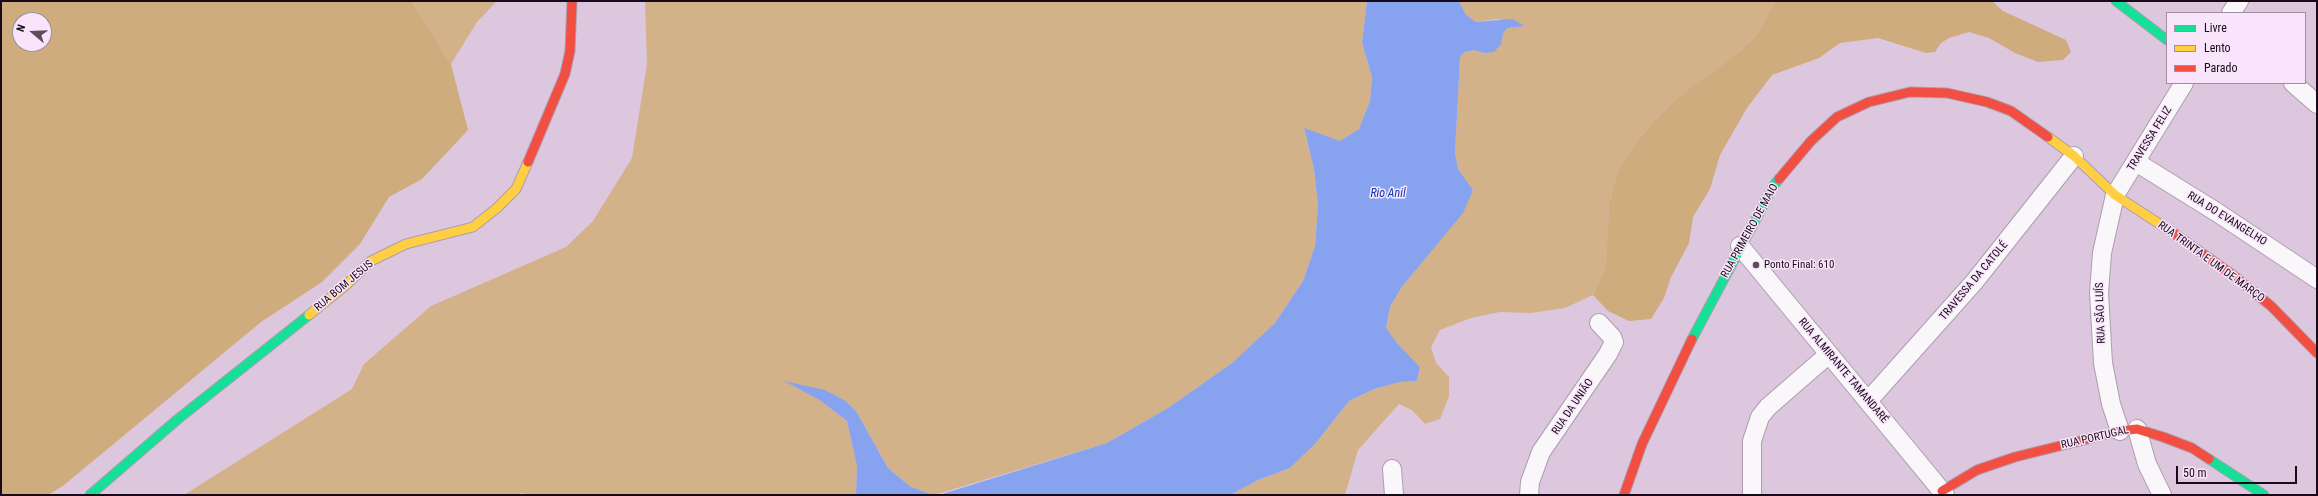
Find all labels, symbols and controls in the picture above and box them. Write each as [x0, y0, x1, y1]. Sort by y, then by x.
north arrow [12, 12, 52, 52]
legend [2166, 12, 2306, 84]
text: Livre [2204, 21, 2227, 35]
text: N [14, 23, 28, 34]
text: Lento [2204, 41, 2231, 55]
text: Parado [2204, 61, 2237, 75]
street label: TRAVESSA FELIZ [2125, 104, 2175, 174]
street label: RUA PRIMEIRO DE MAIO [1719, 182, 1781, 280]
water label: Rio Anil [1370, 187, 1406, 201]
street label: RUA DO EVANGELHO [2185, 189, 2269, 249]
street label: RUA TRINTA E UM DE MARÇO [2155, 219, 2267, 305]
street label: TRAVESSA DA CATOLÉ [1937, 239, 2011, 323]
street label: RUA BOM JESUS [312, 258, 376, 314]
place label: Ponto Final: 610 [1764, 258, 1834, 272]
marker: Ponto Final: 610 [1751, 260, 1761, 270]
street label: RUA SÃO LUÍS [2093, 282, 2109, 344]
street label: RUA ALMIRANTE TAMANDARÉ [1795, 316, 1891, 426]
street label: RUA DA UNIÃO [1549, 377, 1597, 437]
street label: RUA PORTUGAL [2060, 424, 2130, 452]
scale bar [2178, 458, 2299, 484]
text: 50 m [2183, 466, 2207, 480]

